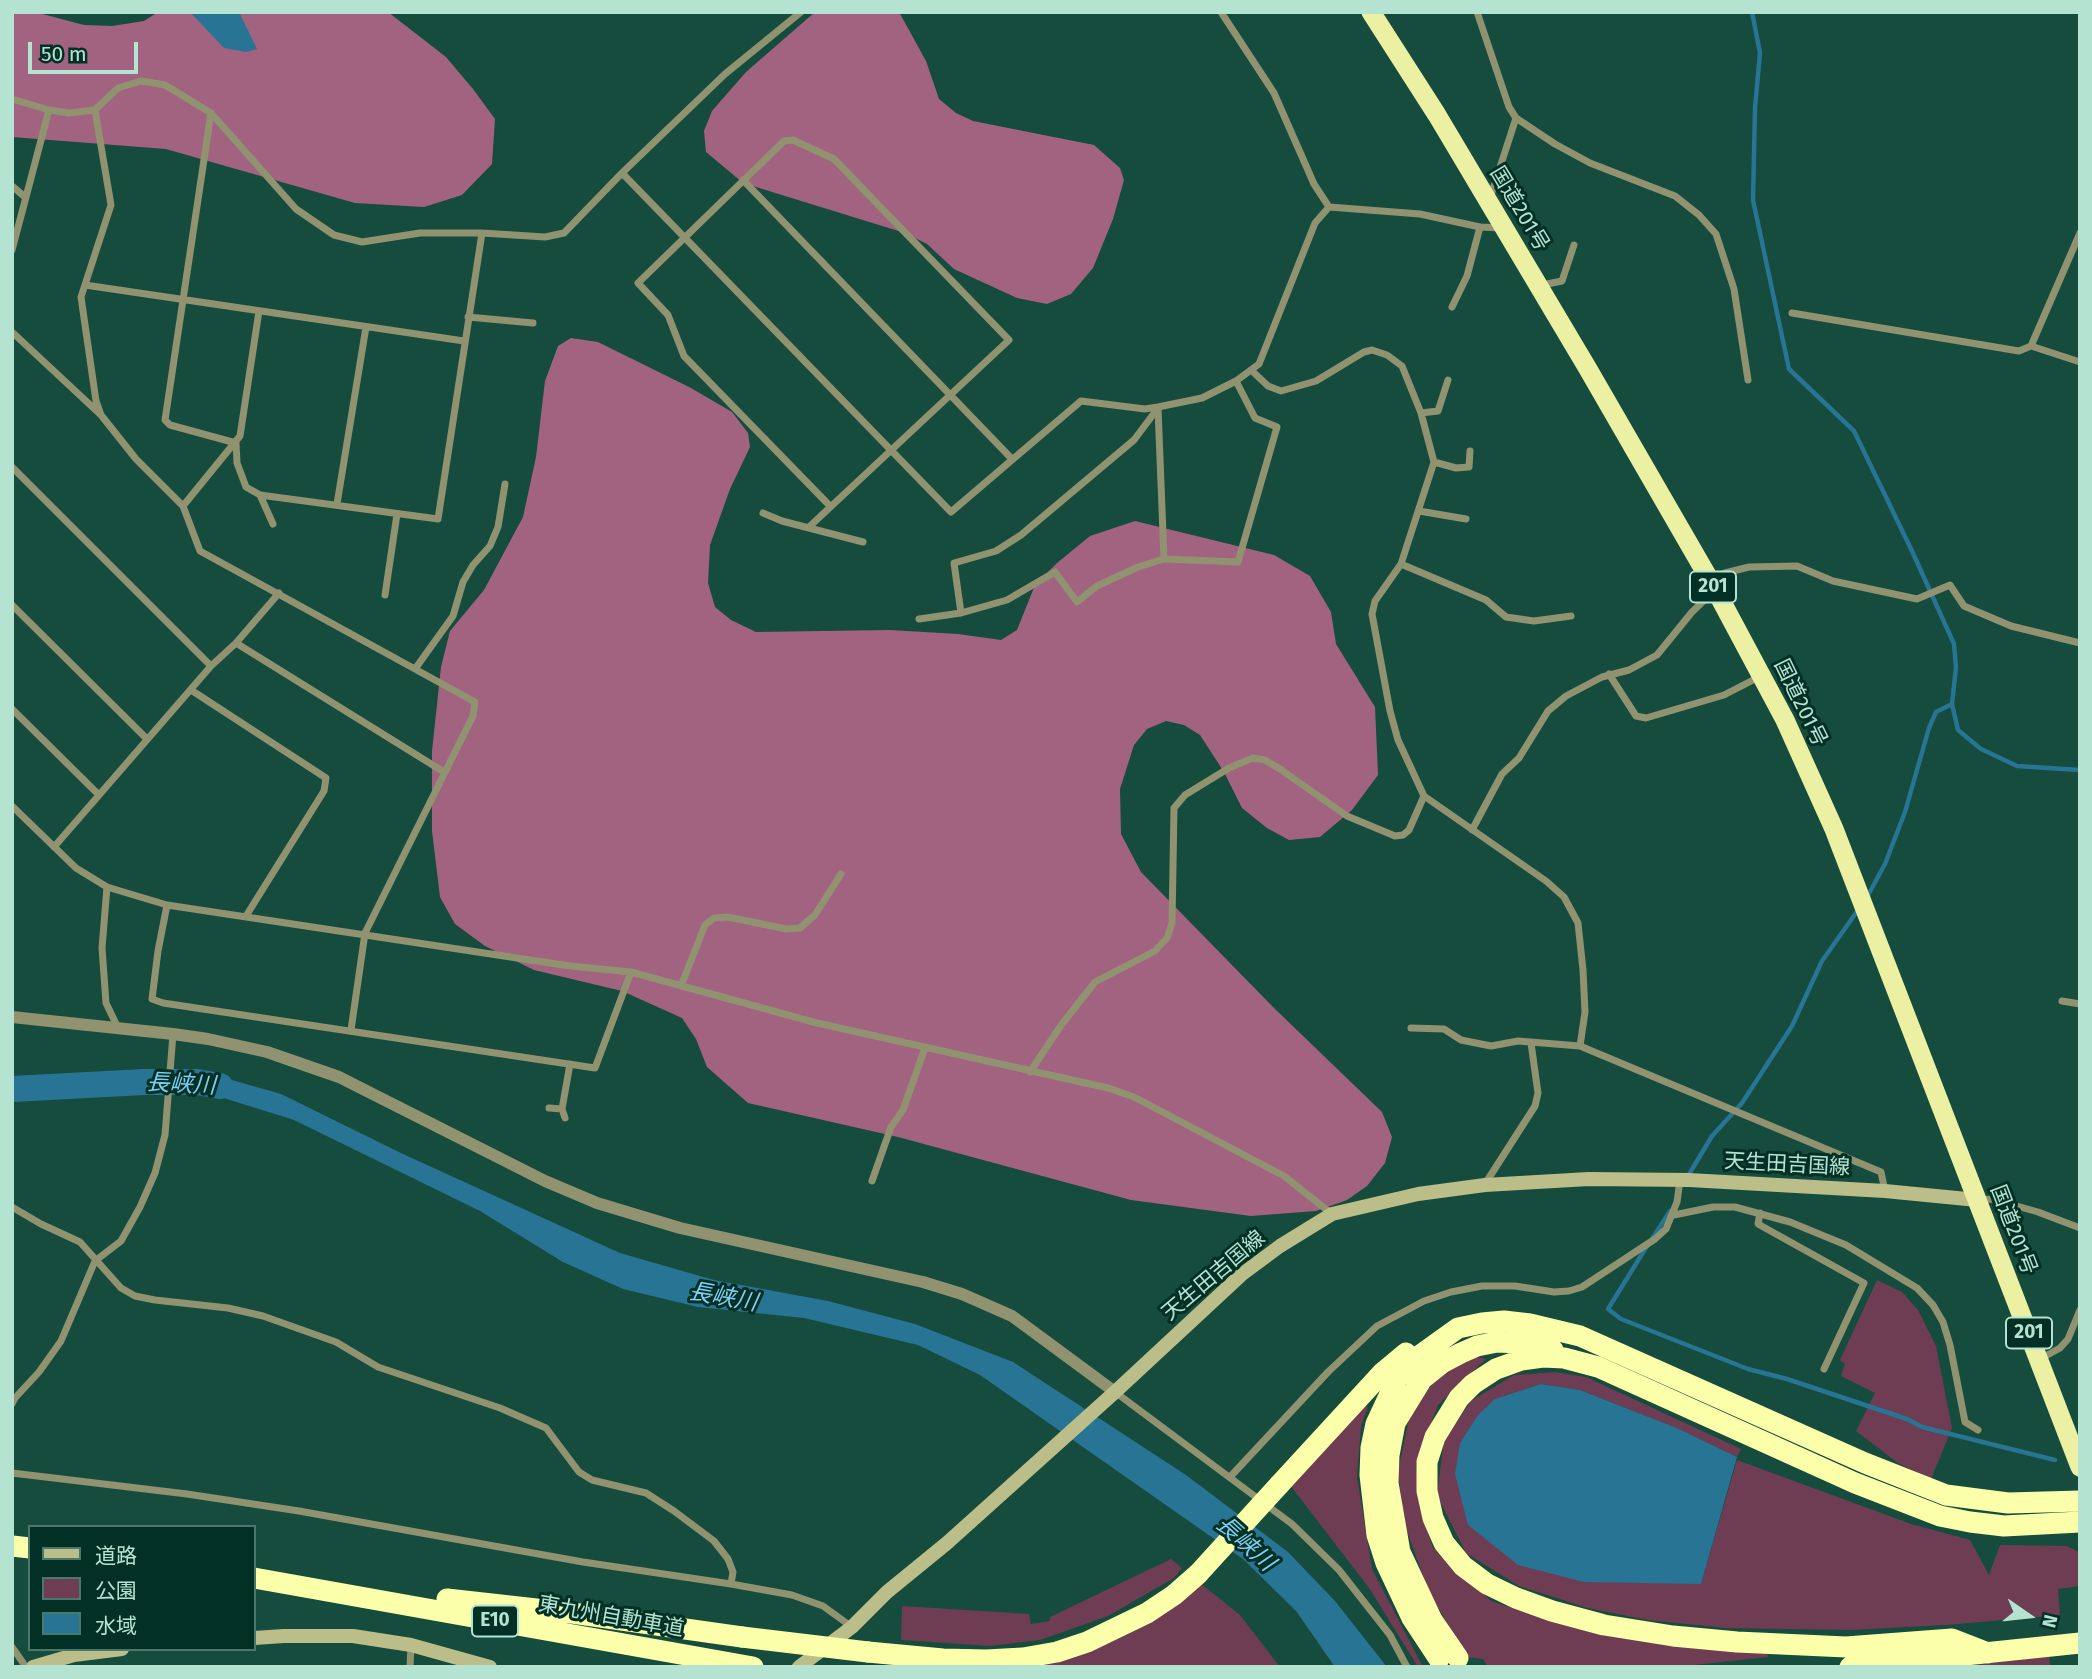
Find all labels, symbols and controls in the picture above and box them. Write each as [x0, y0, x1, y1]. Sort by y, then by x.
scale bar [32, 28, 142, 72]
text: 50 m [41, 41, 87, 67]
street label: 国道201号 [1484, 162, 1554, 256]
road number: 201 [1690, 572, 1736, 602]
street label: 国道201号 [1768, 655, 1832, 751]
water label: 長峡川 [146, 1069, 216, 1101]
street label: 天生田吉国線 [1723, 1149, 1851, 1181]
street label: 国道201号 [1984, 1182, 2042, 1278]
street label: 天生田吉国線 [1158, 1226, 1270, 1326]
water label: 長峡川 [687, 1278, 759, 1318]
road number: 201 [2006, 1317, 2052, 1348]
water label: 長峡川 [1210, 1511, 1280, 1577]
legend [28, 1525, 256, 1651]
text: 道路 [95, 1543, 137, 1569]
text: 公園 [95, 1578, 137, 1604]
north arrow [1994, 1581, 2064, 1651]
street label: 東九州自動車道 [536, 1592, 686, 1642]
road number: E10 [472, 1606, 518, 1637]
text: N [2037, 1612, 2063, 1630]
text: 水域 [95, 1613, 137, 1639]

